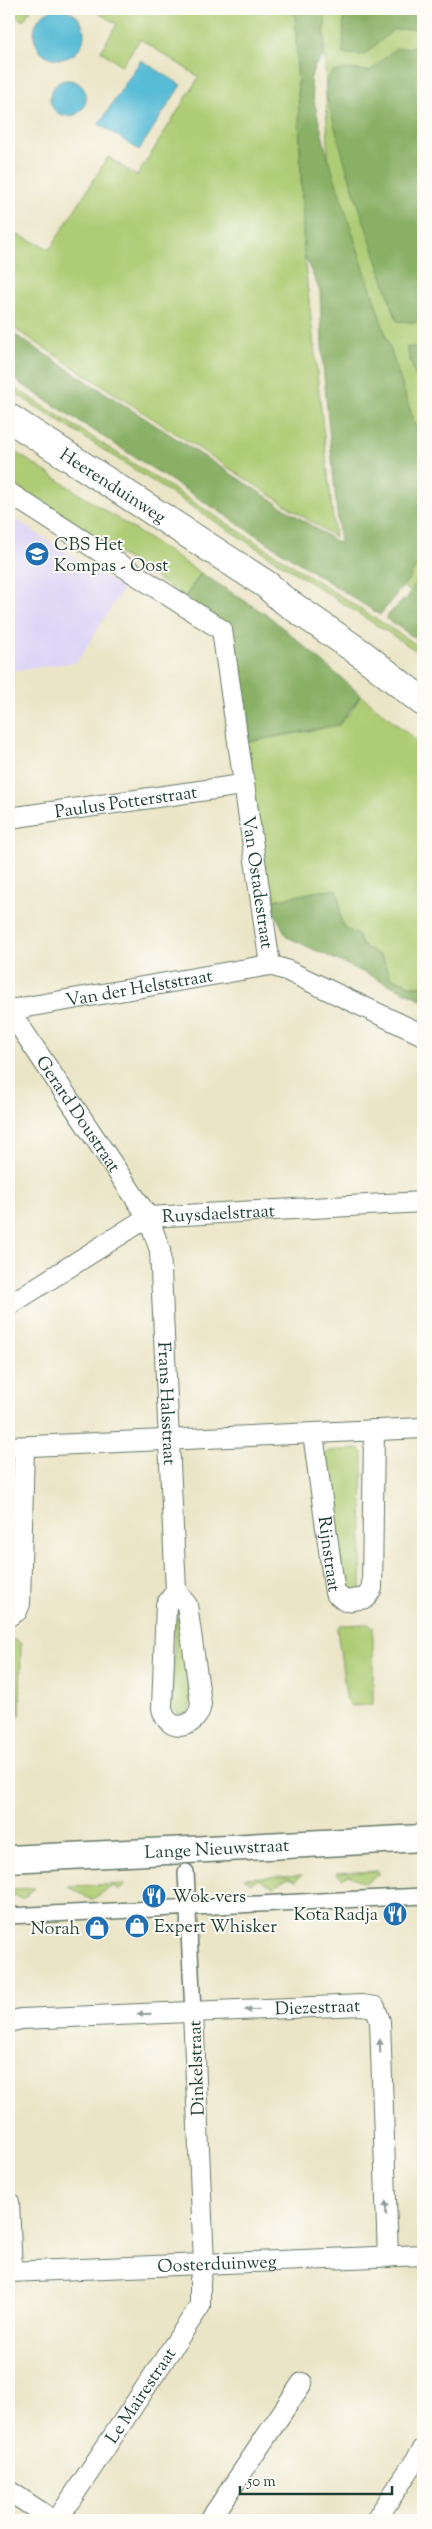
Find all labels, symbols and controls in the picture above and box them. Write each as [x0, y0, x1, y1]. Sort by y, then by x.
street label: Heerenduinweg [54, 443, 171, 531]
place label: CBS Het Kompas - Oost [54, 533, 168, 580]
school or university icon: CBS Het Kompas - Oost [24, 541, 50, 567]
street label: Paulus Potterstraat [53, 780, 199, 826]
street label: Van Ostadestraat [234, 814, 279, 951]
street label: Van der Helststraat [64, 964, 215, 1015]
street label: Gerard Doustraat [28, 1051, 126, 1178]
street label: Ruysdaelstraat [161, 1199, 276, 1231]
street label: Frans Halsstraat [149, 1341, 181, 1466]
street label: Rijnstraat [310, 1515, 346, 1594]
street label: Lange Nieuwstraat [144, 1834, 290, 1867]
restaurant icon: Wok-vers [141, 1883, 167, 1909]
place label: Wok-vers [172, 1885, 246, 1911]
restaurant icon: Kota Radja [382, 1901, 408, 1927]
place label: Kota Radja [293, 1903, 378, 1929]
shop icon: Expert Whisker [124, 1913, 150, 1939]
shop icon: Norah [84, 1915, 110, 1941]
place label: Expert Whisker [154, 1915, 277, 1941]
place label: Norah [30, 1917, 80, 1943]
street label: Diezestraat [274, 1994, 361, 2024]
one-way arrow [244, 2006, 260, 2014]
one-way arrow [136, 2010, 152, 2018]
street label: Dinkelstraat [183, 2020, 213, 2116]
one-way arrow [376, 2037, 384, 2053]
one-way arrow [382, 2200, 390, 2216]
street label: Oosterduinweg [157, 2250, 277, 2281]
street label: Le Mairestraat [100, 2343, 184, 2450]
scale bar [240, 2464, 392, 2496]
text: 50 m [246, 2472, 276, 2493]

